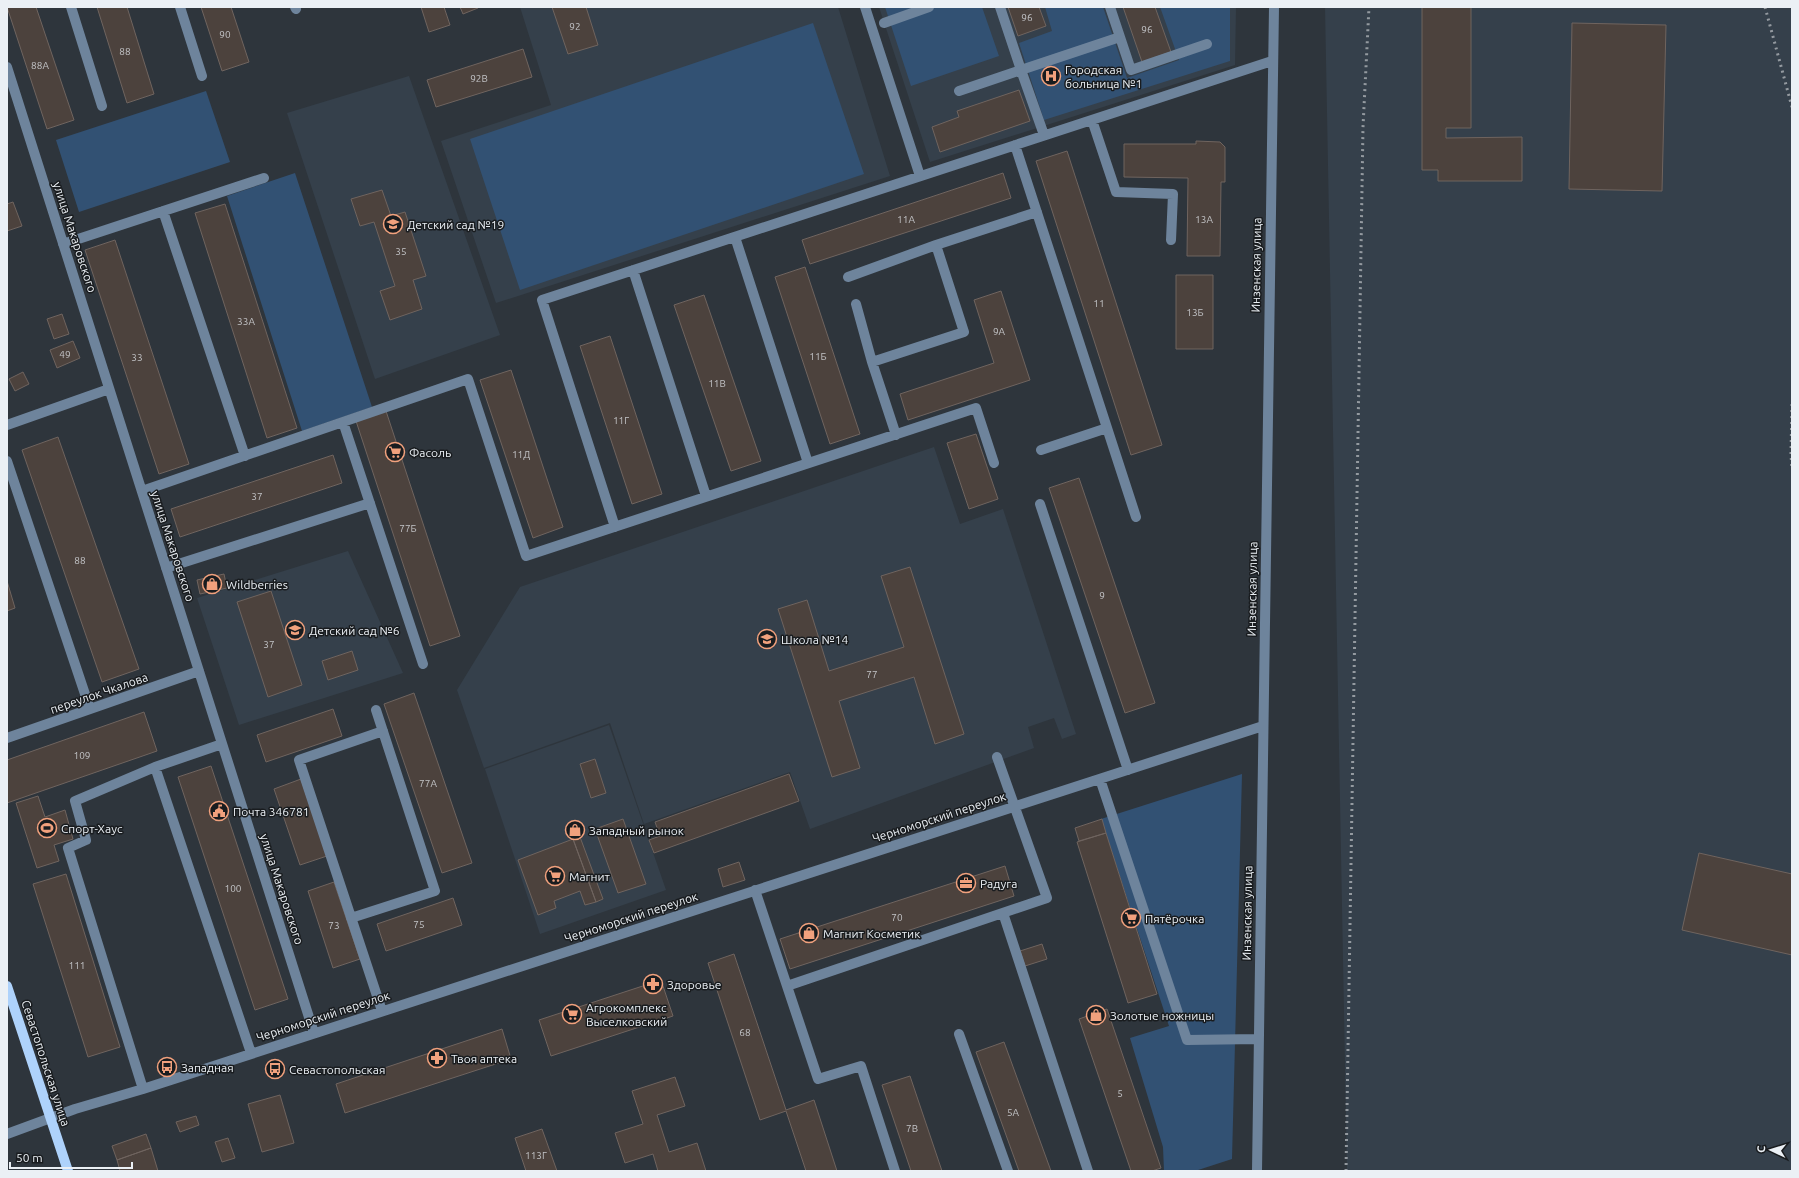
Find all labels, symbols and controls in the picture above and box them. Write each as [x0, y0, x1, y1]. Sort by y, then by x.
house number: 96 [1021, 12, 1033, 23]
house number: 92 [569, 21, 581, 32]
house number: 96 [1141, 24, 1153, 35]
house number: 90 [219, 29, 231, 40]
house number: 88 [119, 46, 131, 57]
house number: 88А [31, 60, 49, 71]
place label: Городская больница №1 [1065, 63, 1142, 90]
hospital icon: Городская больница №1 [1040, 65, 1062, 87]
house number: 92В [470, 73, 488, 84]
street label: улица Макаровского [51, 180, 99, 294]
school or university icon: Детский сад №19 [382, 213, 404, 235]
house number: 11А [897, 214, 915, 225]
house number: 13А [1195, 214, 1213, 225]
street label: Инзенская улица [1249, 217, 1263, 313]
place label: Детский сад №19 [407, 218, 504, 231]
house number: 35 [395, 246, 407, 257]
house number: 11 [1093, 298, 1105, 309]
house number: 13Б [1186, 307, 1204, 318]
house number: 33А [237, 316, 255, 327]
house number: 9А [993, 326, 1006, 337]
house number: 49 [59, 349, 71, 360]
house number: 11Б [809, 351, 827, 362]
house number: 33 [131, 352, 143, 363]
house number: 11В [708, 378, 726, 389]
house number: 11Г [613, 415, 629, 426]
supermarket icon: Фасоль [384, 441, 406, 463]
place label: Фасоль [409, 446, 451, 459]
house number: 11Д [512, 449, 530, 460]
street label: улица Макаровского [149, 489, 197, 603]
house number: 37 [251, 491, 263, 502]
house number: 77Б [399, 523, 417, 534]
street label: Инзенская улица [1245, 541, 1259, 637]
house number: 88 [74, 555, 86, 566]
shop icon: Wildberries [201, 573, 223, 595]
place label: Wildberries [226, 578, 288, 591]
house number: 9 [1099, 590, 1105, 601]
school or university icon: Детский сад №6 [284, 619, 306, 641]
place label: Детский сад №6 [309, 624, 400, 637]
school or university icon: Школа №14 [756, 628, 778, 650]
place label: Школа №14 [781, 633, 849, 646]
house number: 37 [263, 639, 275, 650]
house number: 77 [866, 669, 878, 680]
street label: переулок Чкалова [49, 670, 149, 716]
house number: 109 [74, 750, 90, 761]
house number: 77А [419, 778, 437, 789]
street label: Черноморский переулок [871, 789, 1007, 845]
public building icon: Почта 346781 [208, 800, 230, 822]
place label: Почта 346781 [233, 805, 309, 818]
sports icon: Спорт-Хаус [36, 817, 58, 839]
shop icon: Западный рынок [564, 819, 586, 841]
place label: Спорт-Хаус [61, 822, 123, 835]
place label: Западный рынок [589, 824, 684, 837]
street label: улица Макаровского [258, 832, 306, 946]
supermarket icon: Магнит [544, 865, 566, 887]
street label: Инзенская улица [1240, 865, 1254, 961]
place label: Магнит [569, 870, 611, 883]
office icon: Радуга [955, 872, 977, 894]
place label: Радуга [980, 877, 1017, 890]
house number: 100 [225, 883, 242, 894]
street label: Черноморский переулок [563, 889, 699, 945]
supermarket icon: Пятёрочка [1120, 907, 1142, 929]
house number: 70 [891, 912, 903, 923]
place label: Пятёрочка [1145, 912, 1204, 925]
house number: 75 [413, 919, 425, 930]
house number: 73 [328, 920, 340, 931]
shop icon: Магнит Косметик [798, 922, 820, 944]
place label: Магнит Косметик [823, 927, 920, 940]
house number: 111 [69, 960, 85, 971]
pharmacy icon: Здоровье [642, 973, 664, 995]
place label: Здоровье [667, 978, 721, 991]
street label: Черноморский переулок [255, 988, 391, 1044]
street label: Севастопольская улица [19, 998, 73, 1128]
place label: Агрокомплекс Выселковский [586, 1001, 667, 1028]
supermarket icon: Агрокомплекс Выселковский [561, 1003, 583, 1025]
shop icon: Золотые ножницы [1085, 1004, 1107, 1026]
place label: Золотые ножницы [1110, 1009, 1214, 1022]
house number: 68 [739, 1027, 751, 1038]
pharmacy icon: Твоя аптека [426, 1047, 448, 1069]
place label: Твоя аптека [451, 1052, 517, 1065]
bus stop icon: Западная [156, 1056, 178, 1078]
bus stop icon: Севастопольская [264, 1058, 286, 1080]
place label: Западная [181, 1061, 234, 1074]
place label: Севастопольская [289, 1063, 385, 1076]
house number: 5 [1117, 1088, 1123, 1099]
house number: 5А [1007, 1107, 1020, 1118]
house number: 7В [906, 1123, 918, 1134]
north arrow [1751, 1130, 1791, 1170]
scale bar [10, 1144, 132, 1170]
text: С [1755, 1145, 1767, 1153]
house number: 113Г [525, 1150, 547, 1161]
text: 50 m [16, 1151, 43, 1164]

